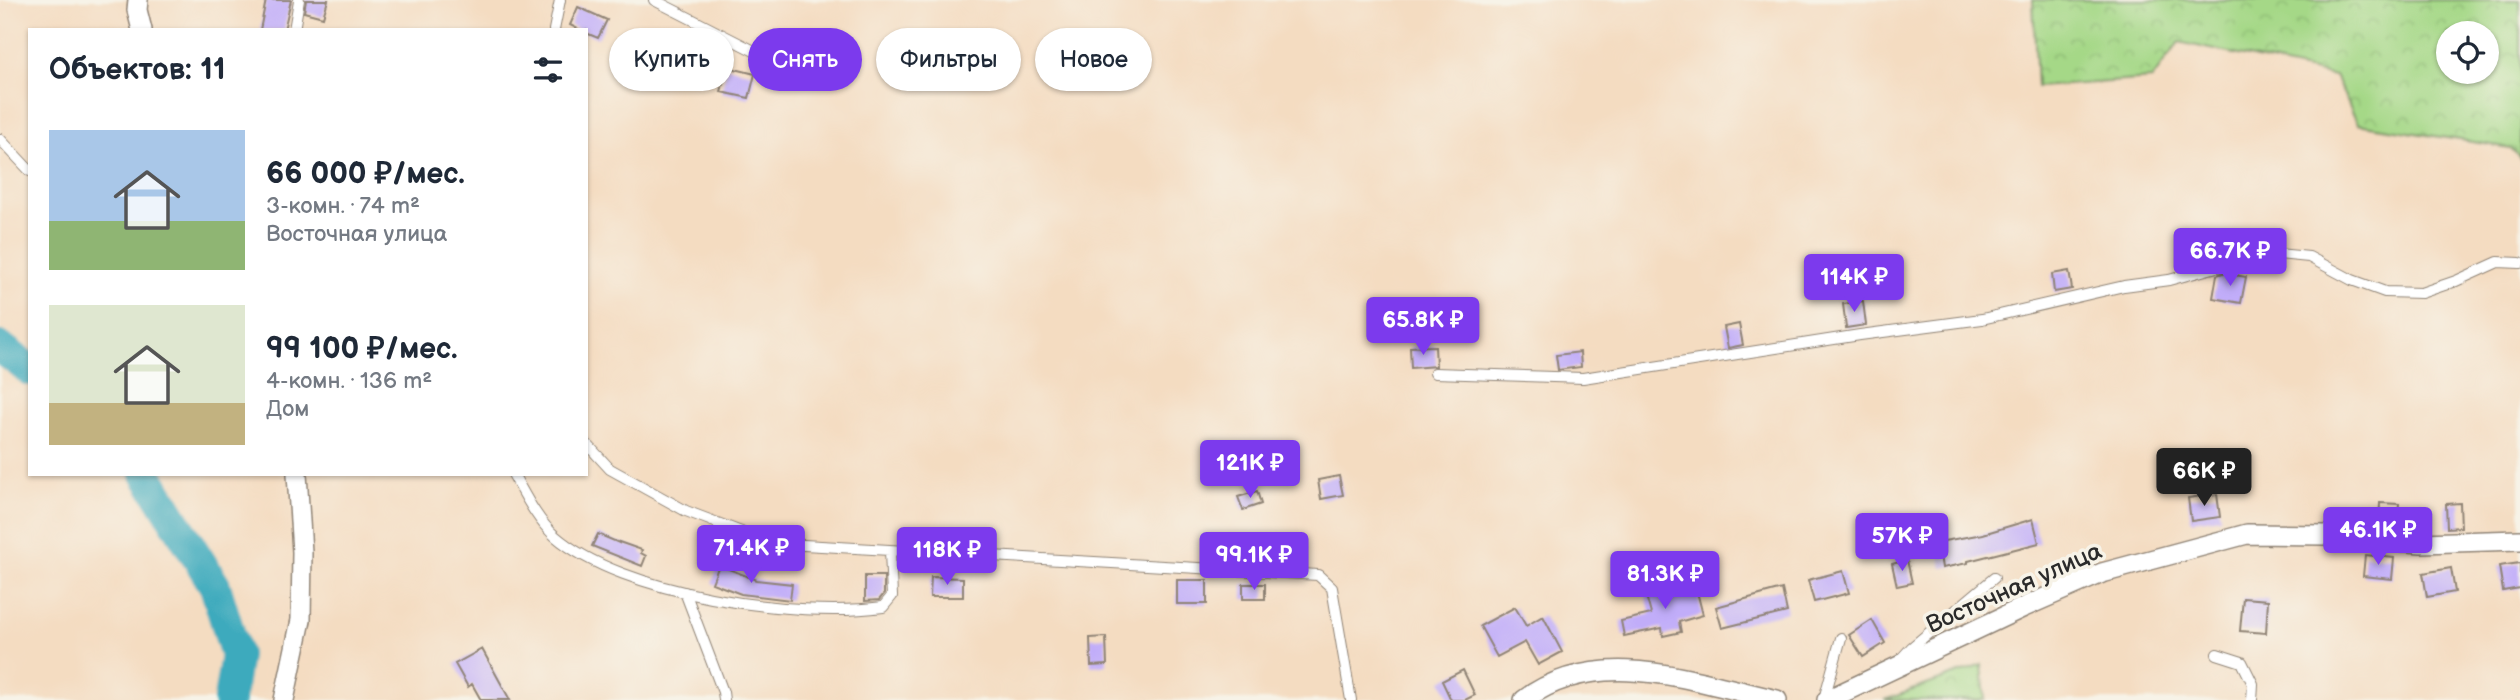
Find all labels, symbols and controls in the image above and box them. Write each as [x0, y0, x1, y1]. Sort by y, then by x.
map controls [2436, 21, 2499, 84]
button: locate [2436, 21, 2499, 84]
chip: Купить [609, 28, 734, 91]
chip: Снять [748, 28, 862, 91]
chip: Фильтры [876, 28, 1021, 91]
chip: Новое [1035, 28, 1152, 91]
icon: filters [529, 51, 567, 89]
text: Объектов: 11 [49, 52, 226, 88]
text: 66 000 ₽/мес. [266, 156, 465, 192]
icon: home [105, 158, 189, 242]
text: 3-комн. · 74 m² [266, 192, 420, 220]
text: Восточная улица [266, 220, 447, 248]
pin: 66.7K ₽ [2165, 229, 2295, 288]
text: 66.7K ₽ [2190, 237, 2270, 265]
pin: 114K ₽ [1797, 254, 1911, 314]
text: 114K ₽ [1820, 263, 1888, 291]
pin: 65.8K ₽ [1358, 298, 1488, 357]
text: 65.8K ₽ [1382, 306, 1464, 334]
text: 99 100 ₽/мес. [266, 331, 458, 367]
icon: home [105, 333, 189, 417]
text: 4-комн. · 136 m² [266, 367, 432, 395]
text: Дом [266, 395, 309, 423]
pin: 121K ₽ [1193, 440, 1307, 500]
pin: 66K ₽ [2155, 448, 2253, 508]
text: 121K ₽ [1216, 449, 1284, 477]
text: 66K ₽ [2172, 457, 2236, 485]
pin: 46.1K ₽ [2313, 508, 2443, 567]
pin: 57K ₽ [1853, 514, 1951, 573]
text: 46.1K ₽ [2339, 516, 2417, 544]
text: 57K ₽ [1871, 522, 1933, 550]
pin: 71.4K ₽ [686, 526, 816, 585]
pin: 118K ₽ [890, 528, 1004, 587]
pin: 99.1K ₽ [1189, 532, 1319, 592]
text: 71.4K ₽ [713, 534, 789, 562]
text: 118K ₽ [913, 536, 981, 564]
street label: Восточная улица [1922, 536, 2106, 640]
text: 99.1K ₽ [1216, 541, 1292, 569]
pin: 81.3K ₽ [1600, 552, 1730, 611]
text: 81.3K ₽ [1626, 560, 1704, 588]

